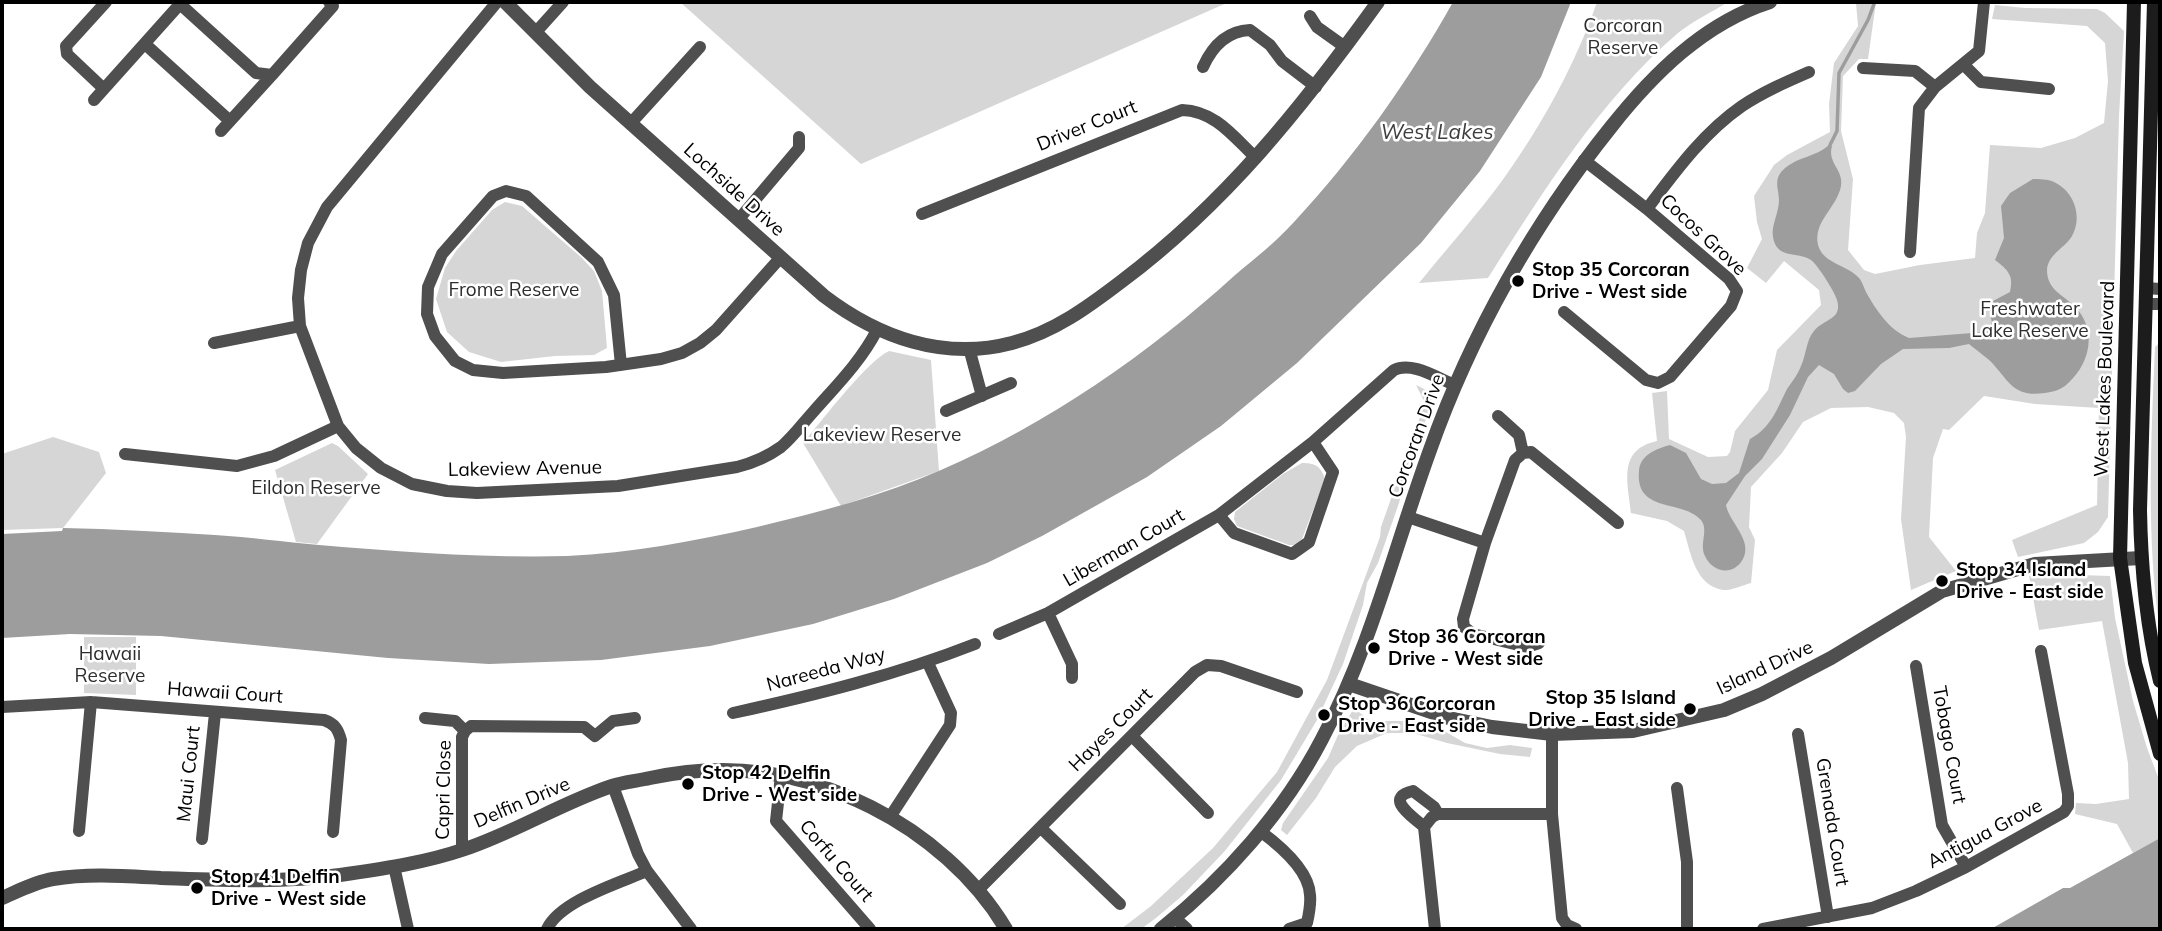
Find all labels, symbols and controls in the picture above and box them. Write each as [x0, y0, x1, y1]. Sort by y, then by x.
park label: Corcoran Reserve [1583, 15, 1663, 59]
street label: Driver Court [1034, 96, 1140, 156]
water label: West Lakes [1380, 120, 1494, 146]
street label: Lochside Drive [679, 139, 789, 241]
street label: Cocos Grove [1655, 189, 1751, 281]
place label: Stop 35 Corcoran Drive - West side [1532, 259, 1690, 303]
marker: Stop 35 Corcoran Drive - West side [1510, 273, 1526, 289]
park label: Frome Reserve [449, 279, 579, 301]
street label: West Lakes Boulevard [2090, 281, 2120, 477]
park label: Freshwater Lake Reserve [1971, 298, 2089, 342]
street label: Corcoran Drive [1384, 371, 1450, 501]
park label: Lakeview Reserve [803, 424, 961, 446]
street label: Lakeview Avenue [448, 456, 602, 482]
park label: Eildon Reserve [251, 477, 381, 499]
street label: Liberman Court [1059, 504, 1189, 592]
place label: Stop 34 Island Drive - East side [1956, 559, 2104, 603]
marker: Stop 34 Island Drive - East side [1934, 573, 1950, 589]
place label: Stop 36 Corcoran Drive - West side [1388, 626, 1546, 670]
street label: Island Drive [1713, 636, 1817, 700]
marker: Stop 36 Corcoran Drive - West side [1366, 640, 1382, 656]
park label: Hawaii Reserve [75, 643, 145, 687]
street label: Nareeda Way [764, 643, 888, 697]
street label: Hawaii Court [166, 678, 284, 708]
street label: Hayes Court [1065, 684, 1157, 776]
street label: Tobago Court [1927, 684, 1971, 806]
place label: Stop 35 Island Drive - East side [1528, 687, 1676, 731]
place label: Stop 36 Corcoran Drive - East side [1338, 693, 1496, 737]
marker: Stop 35 Island Drive - East side [1682, 701, 1698, 717]
marker: Stop 36 Corcoran Drive - East side [1316, 707, 1332, 723]
street label: Maui Court [173, 725, 205, 823]
street label: Capri Close [432, 740, 456, 840]
street label: Grenada Court [1811, 756, 1853, 888]
place label: Stop 42 Delfin Drive - West side [702, 762, 857, 806]
street label: Delfin Drive [471, 773, 573, 833]
marker: Stop 42 Delfin Drive - West side [680, 776, 696, 792]
street label: Antigua Grove [1924, 794, 2046, 874]
street label: Corfu Court [794, 815, 878, 907]
place label: Stop 41 Delfin Drive - West side [211, 866, 366, 910]
marker: Stop 41 Delfin Drive - West side [189, 880, 205, 896]

